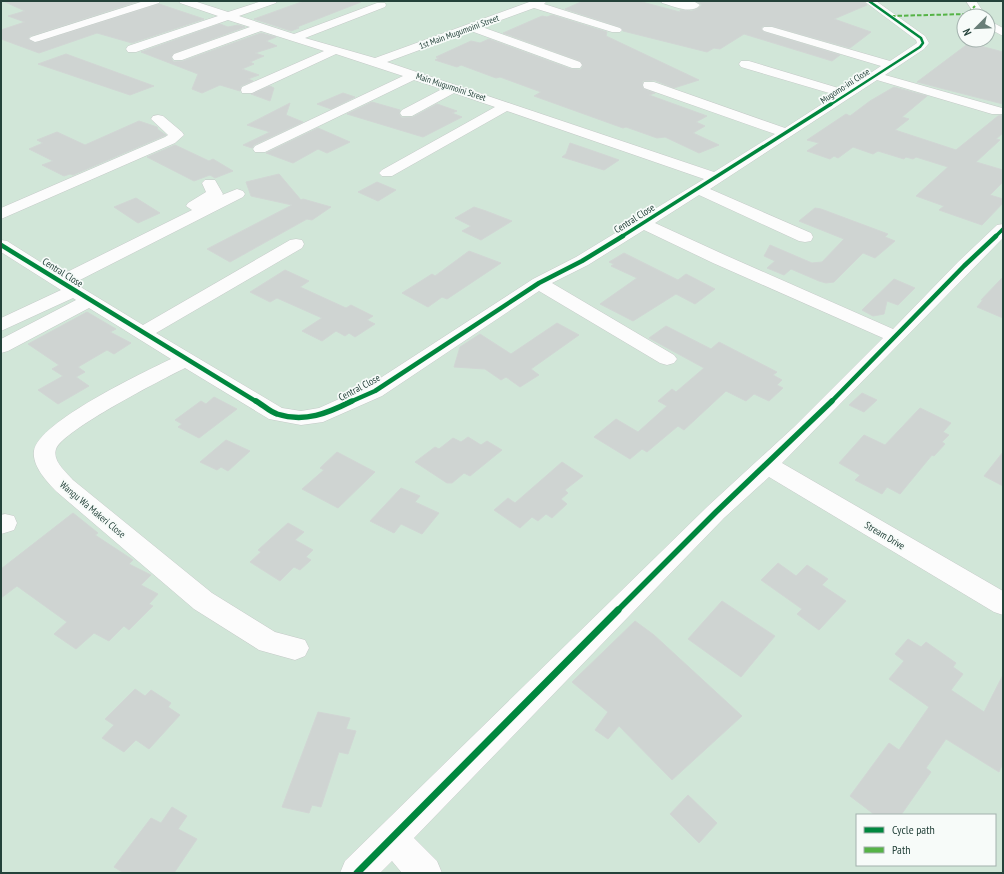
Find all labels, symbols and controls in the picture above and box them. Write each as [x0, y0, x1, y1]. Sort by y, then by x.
north arrow [956, 8, 996, 48]
street label: 1st Main Mugumoini Street [417, 12, 501, 51]
text: N [959, 26, 974, 38]
street label: Mugomo-ini Close [818, 65, 872, 106]
street label: Main Mugumoini Street [415, 70, 488, 103]
street label: Central Close [612, 201, 657, 236]
street label: Central Close [40, 255, 85, 290]
street label: Central Close [336, 371, 382, 404]
street label: Wangu Wa Makeri Close [57, 478, 128, 541]
street label: Stream Drive [862, 518, 907, 553]
legend [856, 814, 996, 866]
text: Cycle path [892, 822, 935, 837]
text: Path [892, 842, 910, 857]

